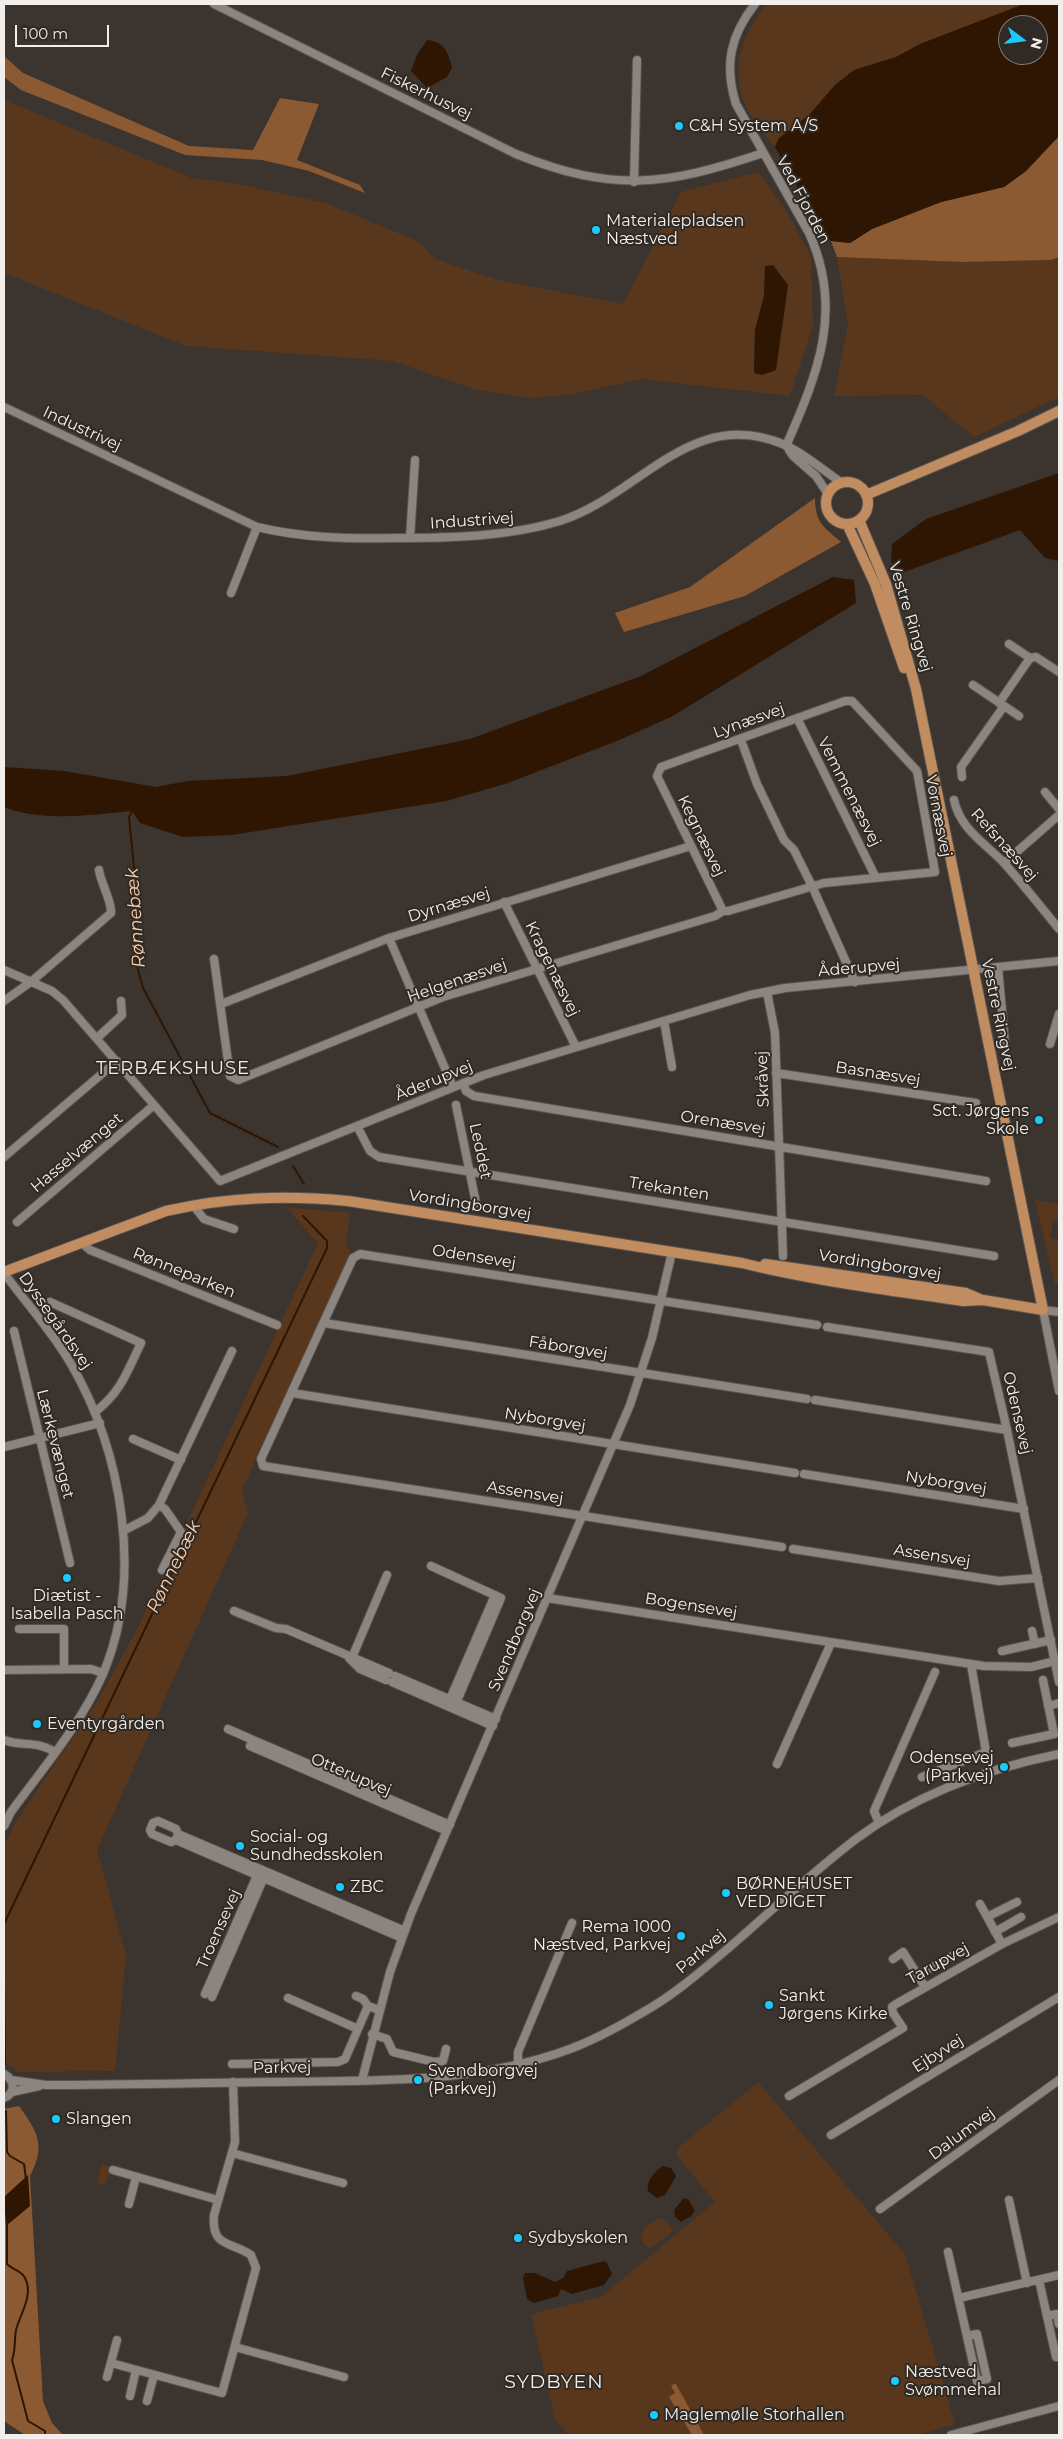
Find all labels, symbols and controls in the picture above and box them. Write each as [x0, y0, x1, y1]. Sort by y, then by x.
scale bar [18, 15, 111, 47]
north arrow [998, 15, 1048, 65]
text: 100 m [23, 24, 68, 43]
text: N [1026, 36, 1047, 51]
street label: Fiskerhusvej [377, 64, 475, 124]
place label: C&H System A/S [689, 116, 818, 136]
marker: C&H System A/S [673, 120, 685, 132]
street label: Ved Fjorden [772, 153, 834, 247]
place label: Materialepladsen Næstved [606, 211, 744, 249]
marker: Materialepladsen Næstved [590, 224, 602, 236]
street label: Industrivej [40, 402, 124, 456]
street label: Industrivej [429, 508, 515, 534]
street label: Vestre Ringvej [884, 560, 936, 674]
street label: Lynæsvej [711, 699, 787, 743]
street label: Vemmenæsvej [813, 734, 885, 850]
street label: Vornæsvej [921, 773, 955, 859]
street label: Kegnæsvej [673, 792, 729, 880]
street label: Refsnæsvej [966, 805, 1042, 885]
water label: Rønnebæk [122, 867, 150, 969]
street label: Dyrnæsvej [406, 883, 492, 927]
street label: Kragenæsvej [521, 918, 583, 1020]
street label: Helgenæsvej [405, 955, 509, 1007]
street label: Åderupvej [817, 955, 901, 981]
street label: Vestre Ringvej [977, 957, 1019, 1073]
street label: Skråvej [752, 1050, 774, 1108]
street label: Åderupvej [392, 1057, 476, 1105]
district label: TERBÆKSHUSE [95, 1058, 251, 1080]
street label: Basnæsvej [834, 1058, 922, 1090]
place label: Sct. Jørgens Skole [932, 1101, 1029, 1139]
street label: Orenæsvej [679, 1107, 767, 1139]
street label: Hasselvænget [27, 1109, 127, 1197]
marker: Sct. Jørgens Skole [1033, 1114, 1045, 1126]
street label: Leddet [465, 1121, 495, 1181]
street label: Trekanten [627, 1173, 711, 1205]
street label: Vordingborgvej [407, 1186, 533, 1224]
street label: Odensevej [431, 1241, 517, 1273]
street label: Rønneparken [130, 1244, 238, 1302]
street label: Vordingborgvej [817, 1246, 943, 1284]
street label: Dyssegårdsvej [14, 1269, 96, 1373]
street label: Fåborgvej [527, 1332, 609, 1364]
street label: Odensevej [998, 1370, 1036, 1456]
street label: Lærkevænget [32, 1387, 78, 1501]
street label: Nyborgvej [503, 1404, 587, 1436]
street label: Nyborgvej [904, 1467, 988, 1499]
street label: Assensvej [485, 1477, 565, 1509]
water label: Rønnebæk [142, 1517, 206, 1617]
street label: Assensvej [892, 1540, 972, 1572]
marker: Diætist - Isabella Pasch [61, 1572, 73, 1584]
place label: Diætist - Isabella Pasch [10, 1586, 124, 1624]
street label: Svendborgvej [485, 1586, 545, 1694]
street label: Bogensevej [643, 1589, 739, 1623]
place label: Eventyrgården [47, 1714, 165, 1734]
marker: Eventyrgården [31, 1718, 43, 1730]
place label: Odensevej (Parkvej) [910, 1748, 994, 1786]
street label: Otterupvej [308, 1749, 394, 1801]
marker: Odensevej (Parkvej) [998, 1761, 1010, 1773]
place label: Social- og Sundhedsskolen [250, 1827, 383, 1865]
marker: Social- og Sundhedsskolen [234, 1840, 246, 1852]
place label: BØRNEHUSET VED DIGET [736, 1874, 852, 1912]
place label: ZBC [350, 1877, 384, 1897]
marker: ZBC [334, 1881, 346, 1893]
street label: Troensevej [193, 1886, 245, 1972]
marker: BØRNEHUSET VED DIGET [720, 1887, 732, 1899]
place label: Rema 1000 Næstved, Parkvej [533, 1917, 671, 1955]
street label: Parkvej [672, 1926, 730, 1978]
marker: Rema 1000 Næstved, Parkvej [675, 1930, 687, 1942]
street label: Tarupvej [903, 1939, 973, 1989]
place label: Sankt Jørgens Kirke [779, 1986, 888, 2024]
marker: Sankt Jørgens Kirke [763, 1999, 775, 2011]
street label: Ejbyvej [909, 2031, 967, 2077]
street label: Parkvej [253, 2058, 311, 2078]
place label: Svendborgvej (Parkvej) [428, 2061, 538, 2099]
marker: Svendborgvej (Parkvej) [412, 2074, 424, 2086]
street label: Dalumvej [925, 2104, 999, 2164]
place label: Slangen [66, 2109, 132, 2129]
marker: Slangen [50, 2113, 62, 2125]
place label: Sydbyskolen [528, 2228, 628, 2248]
marker: Sydbyskolen [512, 2232, 524, 2244]
place label: Næstved Svømmehal [905, 2362, 1001, 2400]
district label: SYDBYEN [503, 2371, 605, 2393]
marker: Næstved Svømmehal [889, 2375, 901, 2387]
place label: Maglemølle Storhallen [664, 2405, 845, 2425]
marker: Maglemølle Storhallen [648, 2409, 660, 2421]

